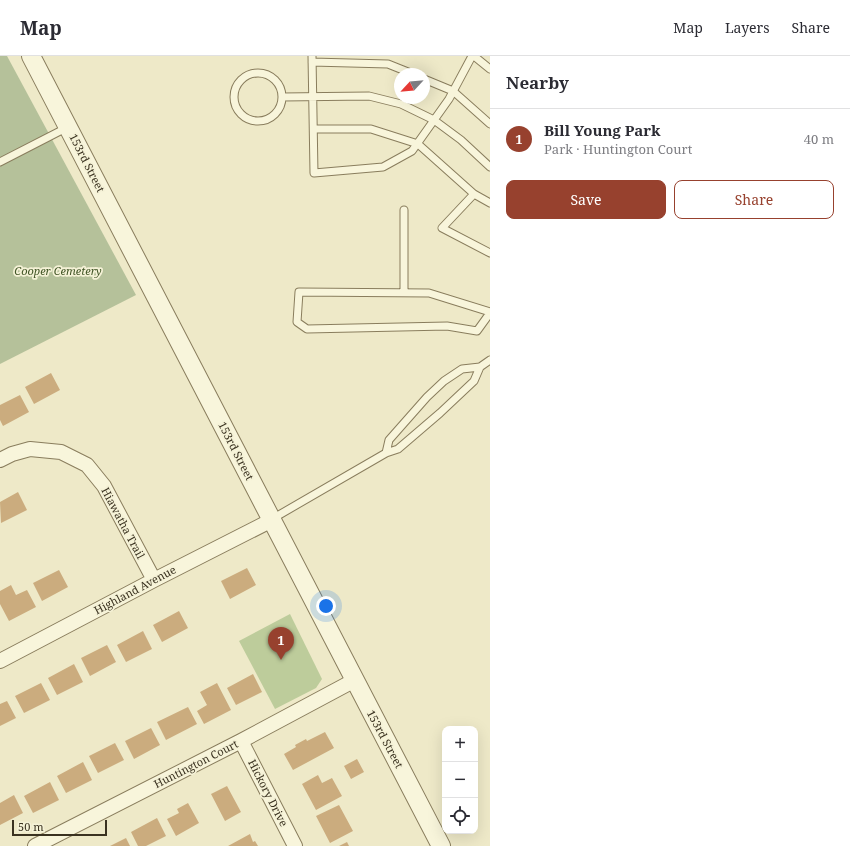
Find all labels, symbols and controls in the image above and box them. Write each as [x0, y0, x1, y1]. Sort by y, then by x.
text: Map [20, 15, 62, 41]
text: Map [673, 18, 703, 37]
text: Layers [725, 18, 770, 37]
text: Share [792, 18, 830, 37]
north arrow [394, 68, 430, 104]
text: Nearby [506, 71, 569, 94]
text: Bill Young Park [544, 120, 661, 140]
text: 1 [515, 130, 523, 148]
text: 40 m [804, 130, 834, 148]
street label: 153rd Street [66, 131, 109, 195]
text: Park · Huntington Court [544, 140, 692, 158]
button: Save [506, 180, 666, 219]
button: Share [674, 180, 834, 219]
park label: Cooper Cemetery [14, 263, 102, 278]
street label: 153rd Street [215, 419, 258, 483]
street label: Hiawatha Trail [98, 484, 149, 562]
street label: Highland Avenue [91, 562, 178, 617]
your location [316, 596, 336, 616]
pin: 1 [268, 627, 294, 660]
street label: 153rd Street [364, 707, 407, 771]
map controls [442, 726, 478, 834]
button: + [442, 726, 478, 762]
street label: Huntington Court [151, 736, 241, 791]
street label: Hickory Drive [245, 757, 292, 829]
button: − [442, 762, 478, 798]
button: locate [442, 798, 478, 834]
scale bar [12, 818, 107, 837]
text: 50 m [18, 819, 44, 834]

